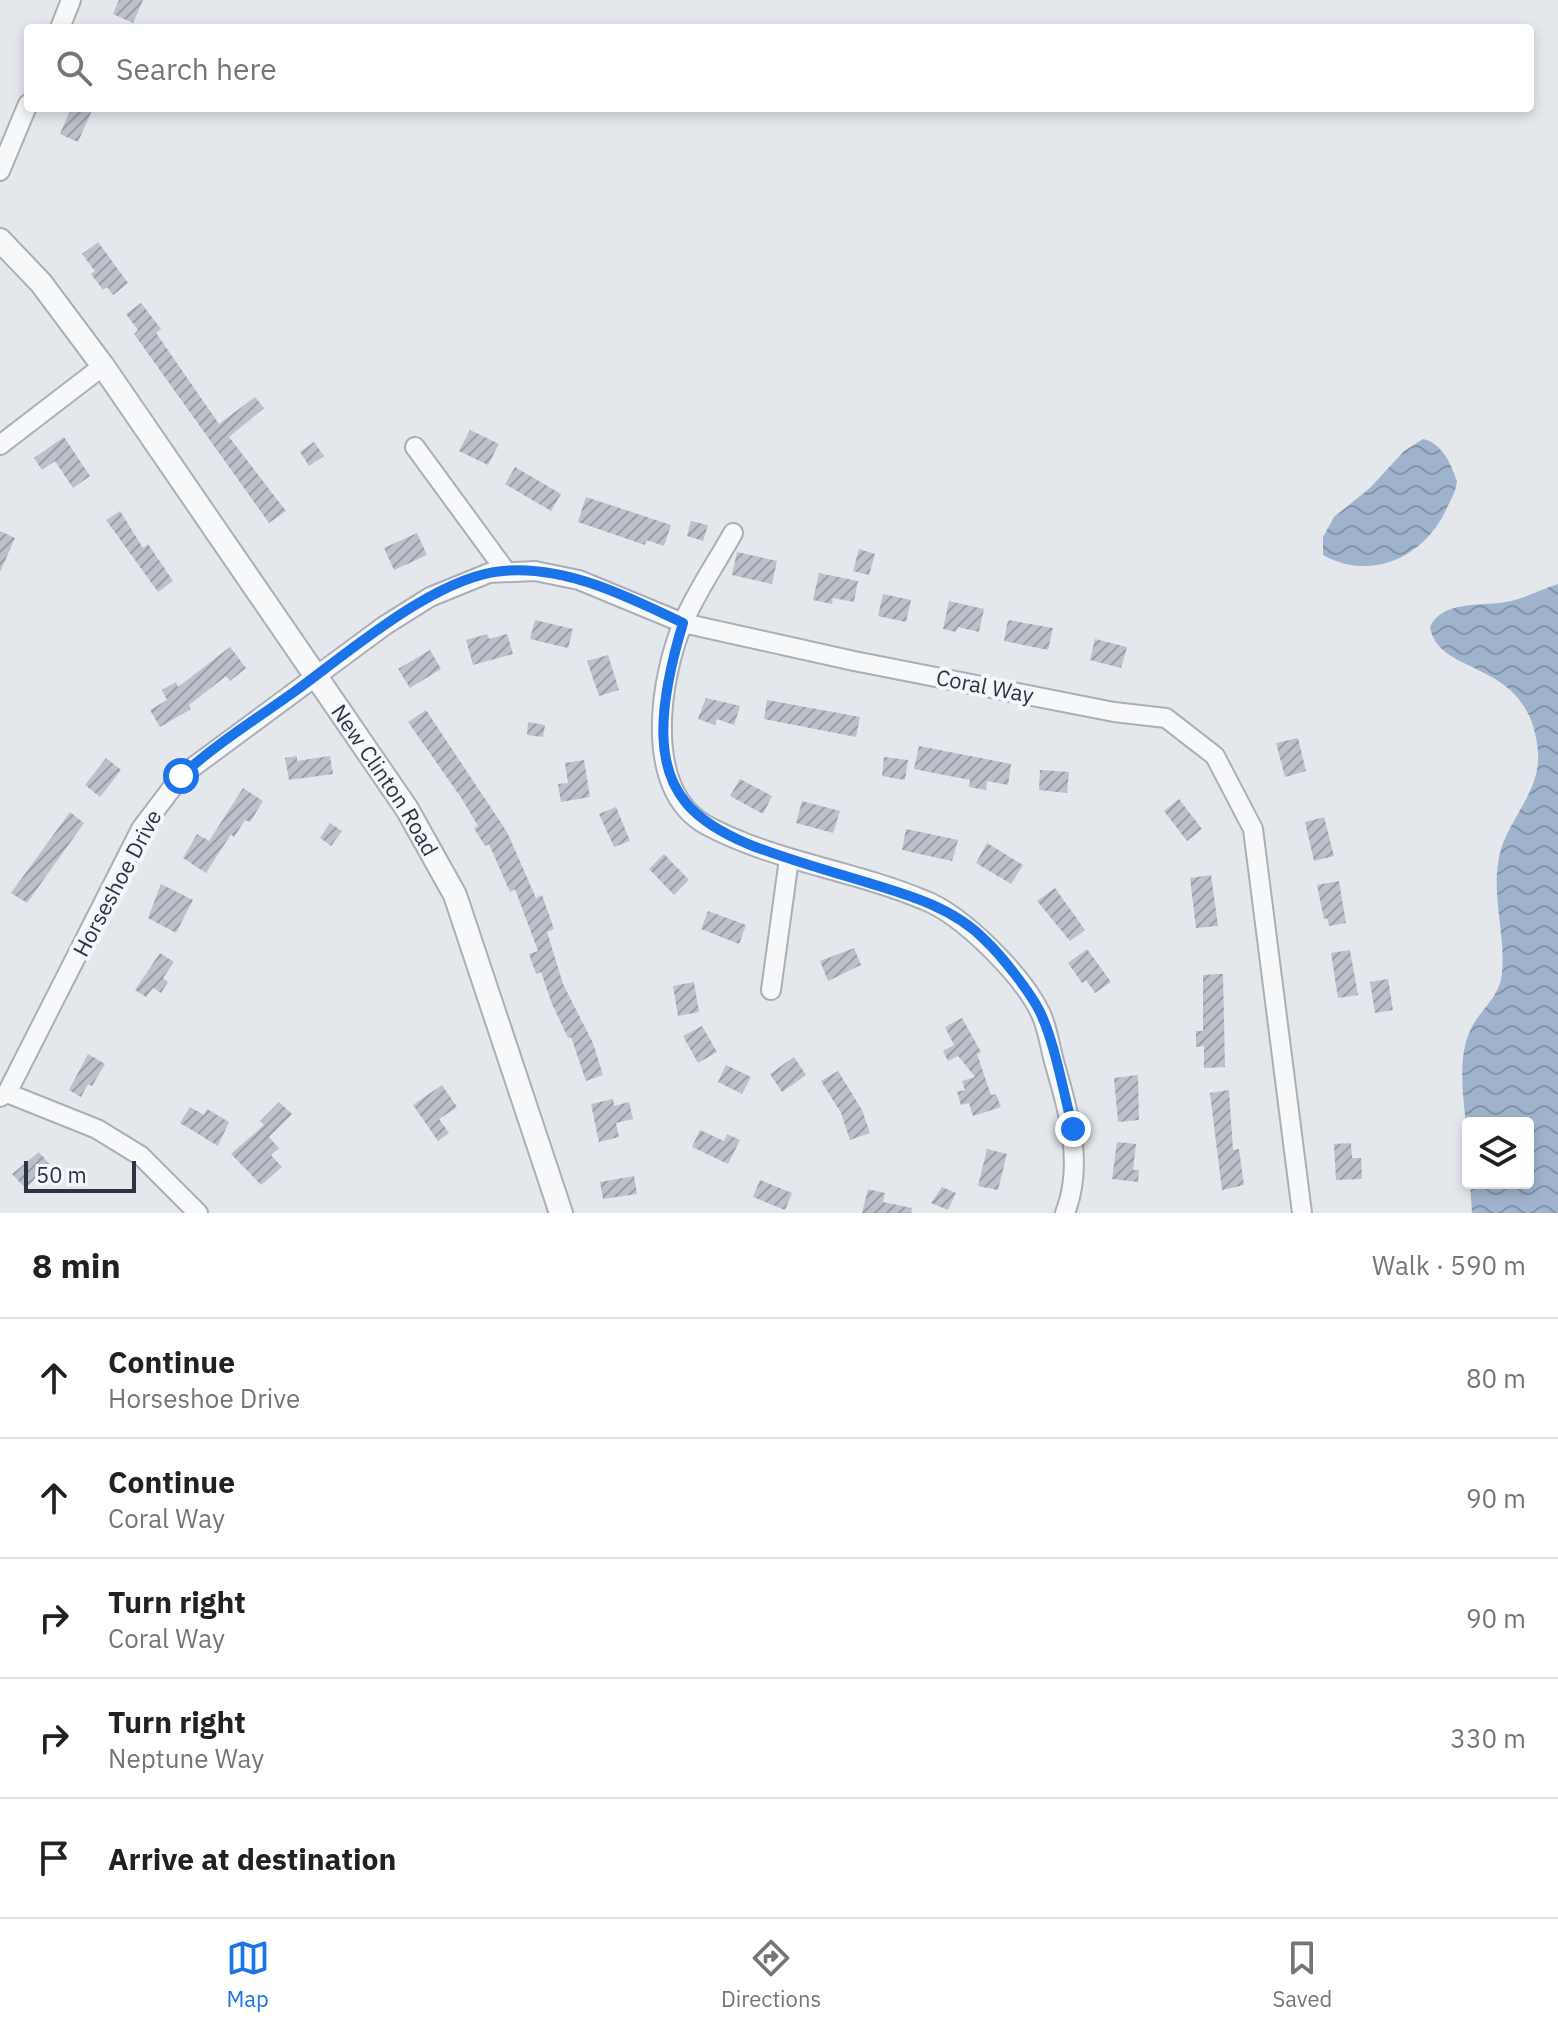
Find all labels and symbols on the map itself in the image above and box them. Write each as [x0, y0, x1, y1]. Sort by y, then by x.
street label: Coral Way [934, 662, 1036, 709]
street label: New Clinton Road [325, 698, 445, 861]
route start [163, 758, 199, 794]
street label: Horseshoe Drive [66, 804, 168, 961]
route end [1055, 1111, 1091, 1147]
scale bar [24, 1157, 136, 1193]

